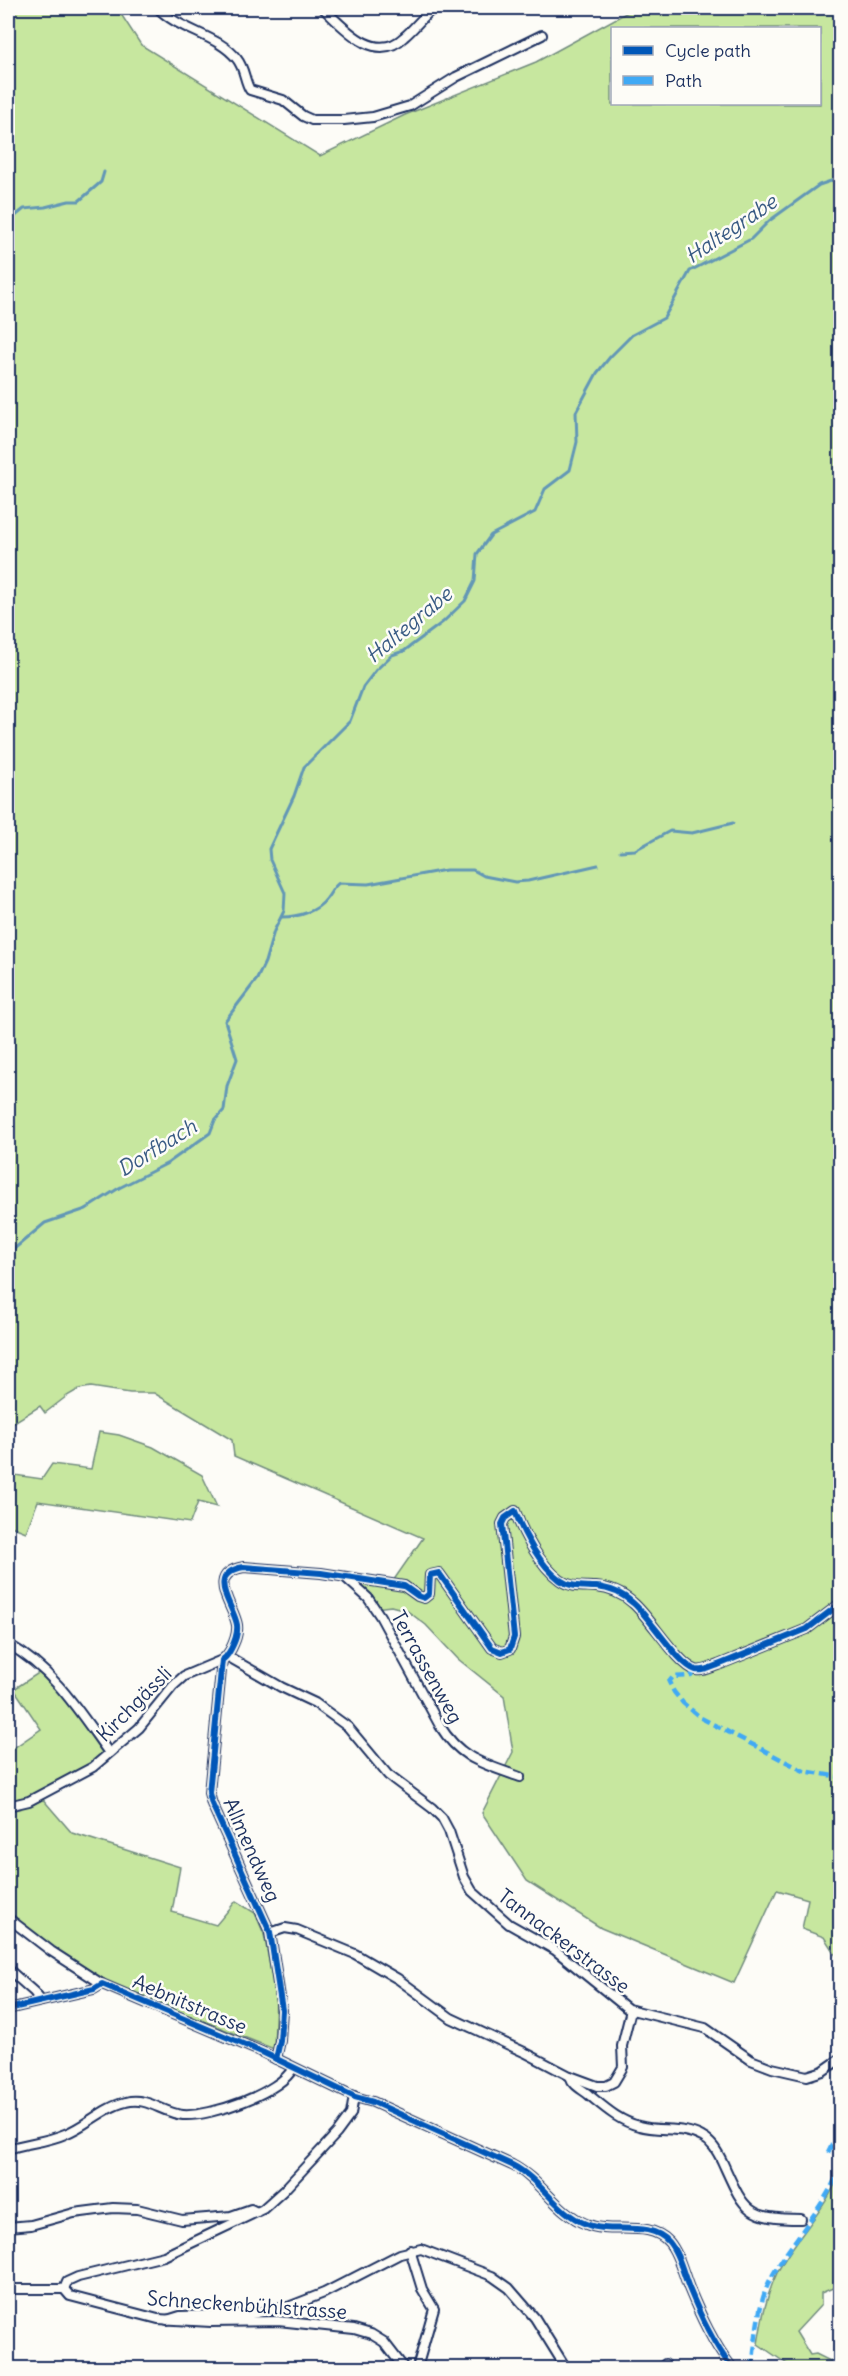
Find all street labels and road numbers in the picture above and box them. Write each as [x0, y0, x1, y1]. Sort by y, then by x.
street label: Terrassenweg [386, 1606, 469, 1728]
street label: Kirchgässli [91, 1661, 177, 1747]
street label: Allmendweg [218, 1794, 286, 1906]
street label: Tannackerstrasse [494, 1883, 635, 1998]
street label: Aebnitstrasse [129, 1968, 251, 2039]
street label: Schneckenbühlstrasse [146, 2285, 348, 2324]

